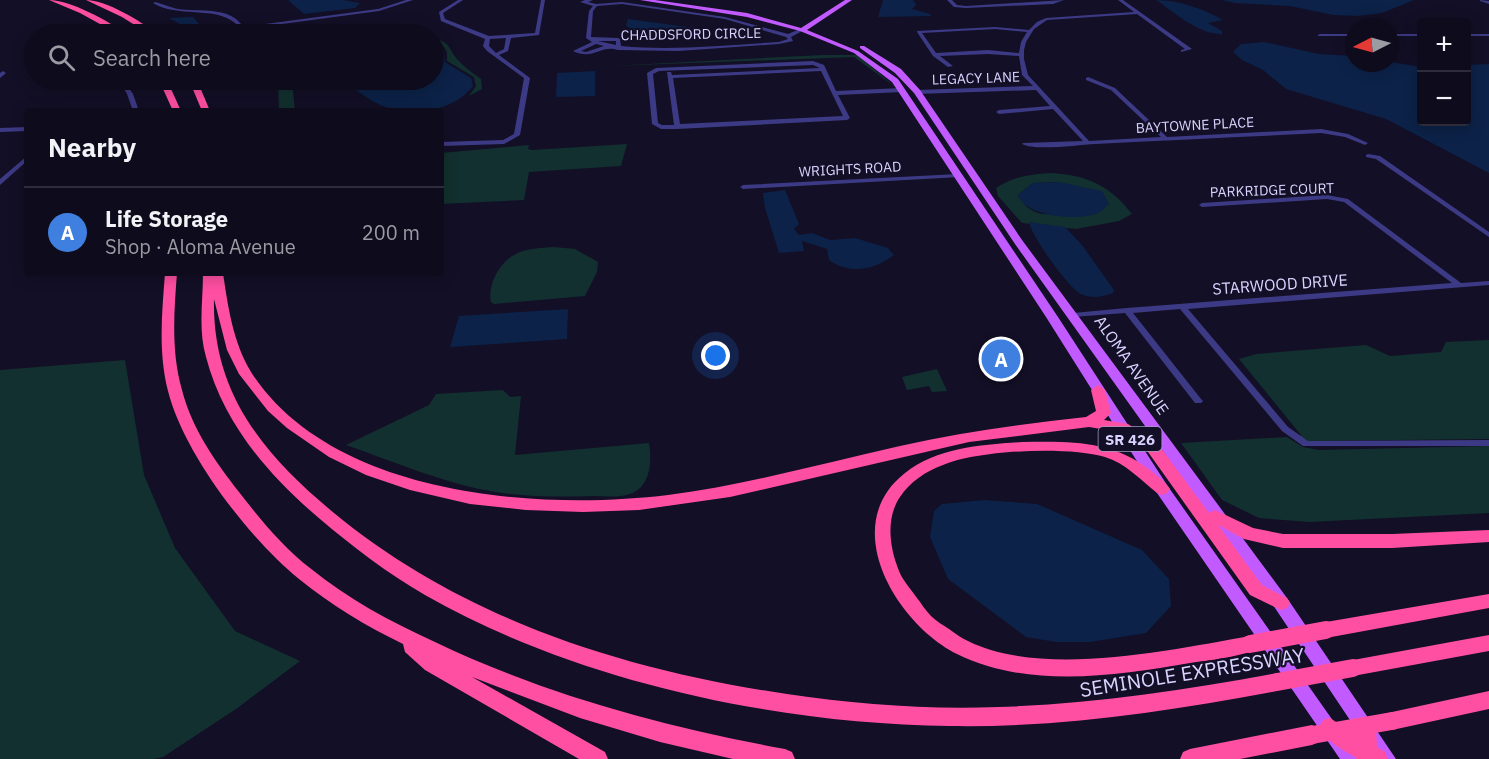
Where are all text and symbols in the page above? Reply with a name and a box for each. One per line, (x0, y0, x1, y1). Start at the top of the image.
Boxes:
north arrow (1345, 18, 1399, 72)
map controls (1417, 18, 1471, 126)
button: + (1417, 18, 1471, 72)
search box (24, 24, 444, 90)
street label: CHADDSFORD CIRCLE (621, 24, 761, 44)
icon: search (45, 41, 78, 74)
text: Search here (93, 43, 211, 72)
street label: LEGACY LANE (932, 67, 1020, 89)
button: − (1417, 72, 1471, 126)
street label: BAYTOWNE PLACE (1135, 113, 1255, 137)
text: Nearby (48, 130, 136, 164)
street label: WRIGHTS ROAD (798, 157, 902, 181)
street label: PARKRIDGE COURT (1210, 179, 1334, 201)
text: Life Storage (105, 204, 228, 233)
text: A (61, 219, 74, 246)
text: 200 m (362, 219, 420, 246)
text: Shop · Aloma Avenue (105, 233, 296, 260)
street label: STARWOOD DRIVE (1212, 269, 1348, 299)
street label: ALOMA AVENUE (1090, 312, 1174, 418)
pin: A (982, 336, 1020, 382)
your location (701, 341, 730, 370)
road number: SR 426 (1098, 427, 1162, 451)
street label: SEMINOLE EXPRESSWAY (1078, 641, 1306, 703)

